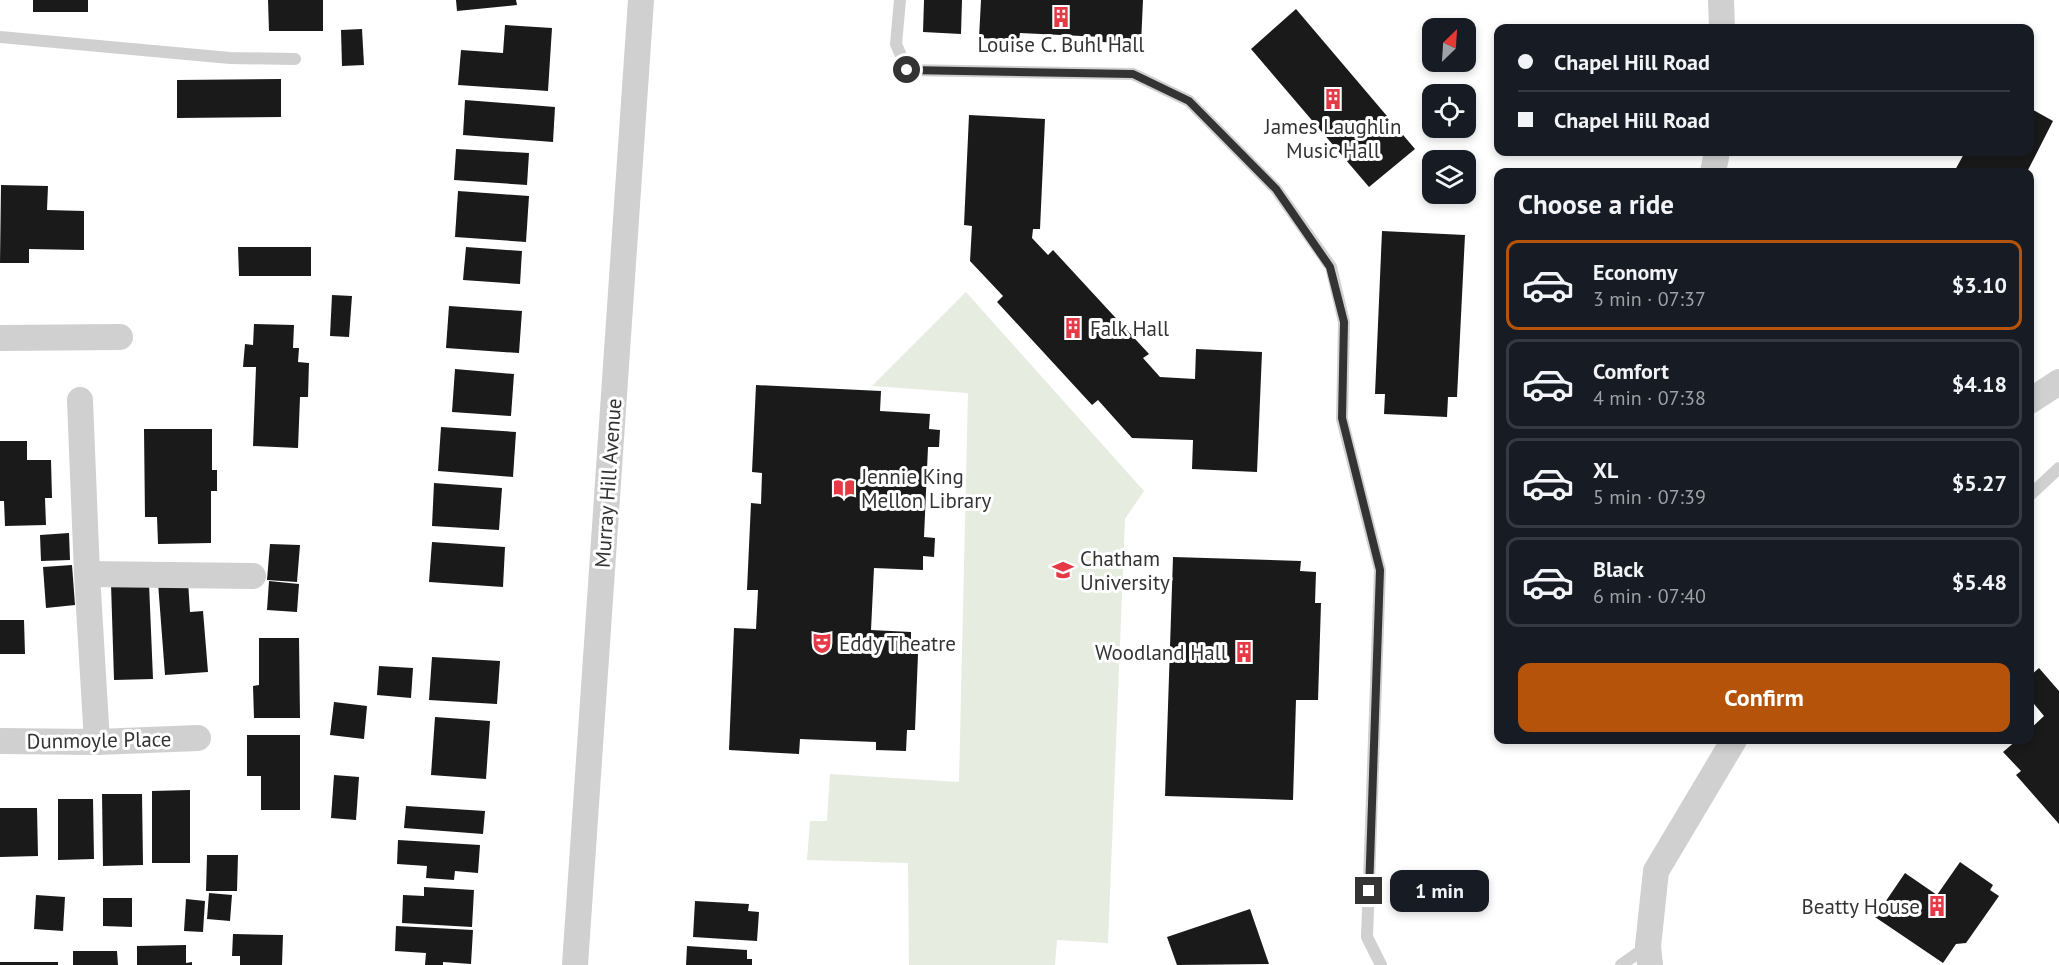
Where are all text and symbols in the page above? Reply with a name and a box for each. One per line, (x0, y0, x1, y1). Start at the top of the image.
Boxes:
building icon: Louise C. Buhl Hall (1049, 5, 1073, 29)
north arrow (1422, 18, 1476, 72)
map controls (1422, 18, 1476, 204)
place label: Louise C. Buhl Hall (978, 31, 1145, 58)
text: Chapel Hill Road (1554, 48, 1710, 76)
route start (893, 56, 920, 83)
button: locate (1422, 84, 1476, 138)
building icon: James Laughlin Music Hall (1321, 87, 1345, 111)
text: Chapel Hill Road (1554, 106, 1710, 134)
place label: James Laughlin Music Hall (1264, 113, 1401, 164)
button: layers (1422, 150, 1476, 204)
text: Choose a ride (1518, 187, 1674, 221)
icon: car (1521, 258, 1575, 312)
text: Economy (1593, 258, 1677, 286)
text: $3.10 (1952, 271, 2007, 299)
text: 3 min · 07:37 (1593, 286, 1706, 312)
place label: Falk Hall (1090, 315, 1169, 342)
building icon: Falk Hall (1061, 316, 1085, 340)
icon: car (1521, 357, 1575, 411)
text: Comfort (1593, 357, 1669, 385)
text: $4.18 (1952, 370, 2007, 398)
text: 4 min · 07:38 (1593, 385, 1706, 411)
street label: Murray Hill Avenue (589, 397, 627, 569)
icon: car (1521, 456, 1575, 510)
text: XL (1593, 456, 1618, 484)
place label: Jennie King Mellon Library (860, 463, 991, 514)
text: $5.27 (1952, 469, 2007, 497)
library icon: Jennie King Mellon Library (832, 476, 856, 500)
text: 5 min · 07:39 (1593, 484, 1706, 510)
place label: Chatham University (1080, 545, 1170, 596)
icon: car (1521, 555, 1575, 609)
text: Black (1593, 555, 1644, 583)
school or university icon: Chatham University (1051, 558, 1075, 582)
text: $5.48 (1952, 568, 2007, 596)
text: 6 min · 07:40 (1593, 583, 1706, 609)
place label: Eddy Theatre (839, 630, 956, 657)
theatre icon: Eddy Theatre (810, 631, 834, 655)
place label: Woodland Hall (1095, 639, 1227, 666)
building icon: Woodland Hall (1232, 640, 1256, 664)
button: Confirm (1518, 663, 2010, 732)
street label: Dunmoyle Place (26, 725, 172, 755)
callout: 1 min (1390, 870, 1489, 912)
route end (1355, 877, 1382, 904)
text: 1 min (1415, 878, 1464, 904)
place label: Beatty House (1802, 893, 1920, 920)
building icon: Beatty House (1925, 894, 1949, 918)

